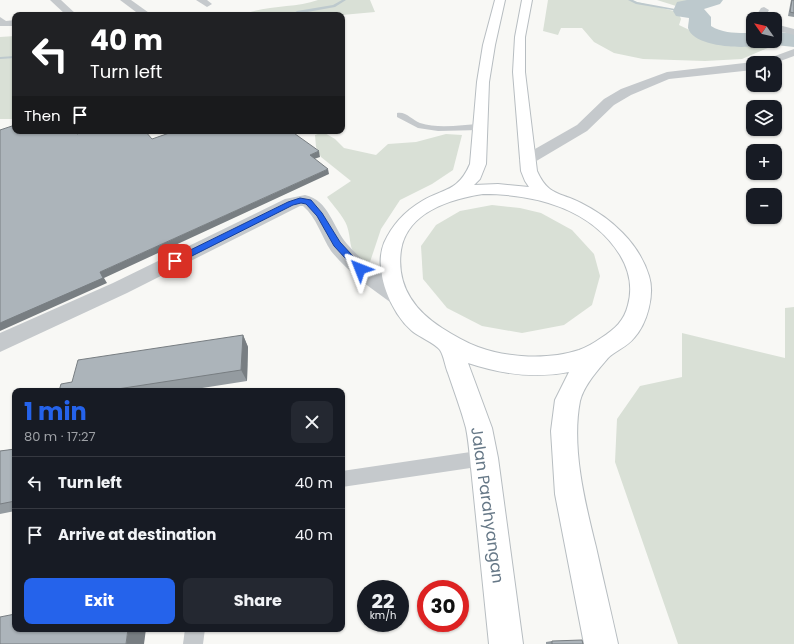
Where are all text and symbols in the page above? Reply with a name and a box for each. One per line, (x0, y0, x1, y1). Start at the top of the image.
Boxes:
north arrow (746, 12, 782, 48)
map controls (746, 12, 782, 224)
text: 40 m (90, 21, 163, 60)
icon: left (24, 28, 76, 80)
button: sound (746, 56, 782, 92)
text: Turn left (90, 59, 162, 84)
button: layers (746, 100, 782, 136)
icon: arrive (69, 104, 91, 126)
text: Then (24, 105, 61, 126)
button: + (746, 144, 782, 180)
button: − (746, 188, 782, 224)
pin (158, 244, 192, 278)
position arrow (339, 248, 381, 290)
icon: arrive (164, 250, 186, 272)
text: 1 min (24, 395, 87, 428)
button: close (291, 401, 333, 443)
street label: Jalan Parahyangan (465, 425, 510, 585)
text: 80 m · 17:27 (24, 427, 96, 446)
icon: left (24, 472, 46, 494)
text: Turn left (58, 472, 122, 493)
text: 40 m (295, 472, 333, 493)
icon: arrive (24, 524, 46, 546)
text: Arrive at destination (58, 524, 216, 545)
text: 40 m (295, 524, 333, 545)
button: Exit (24, 578, 175, 624)
button: Share (183, 578, 333, 624)
speed limit sign: 30 (417, 580, 469, 632)
text: 22 (372, 587, 394, 615)
text: km/h (370, 608, 396, 623)

